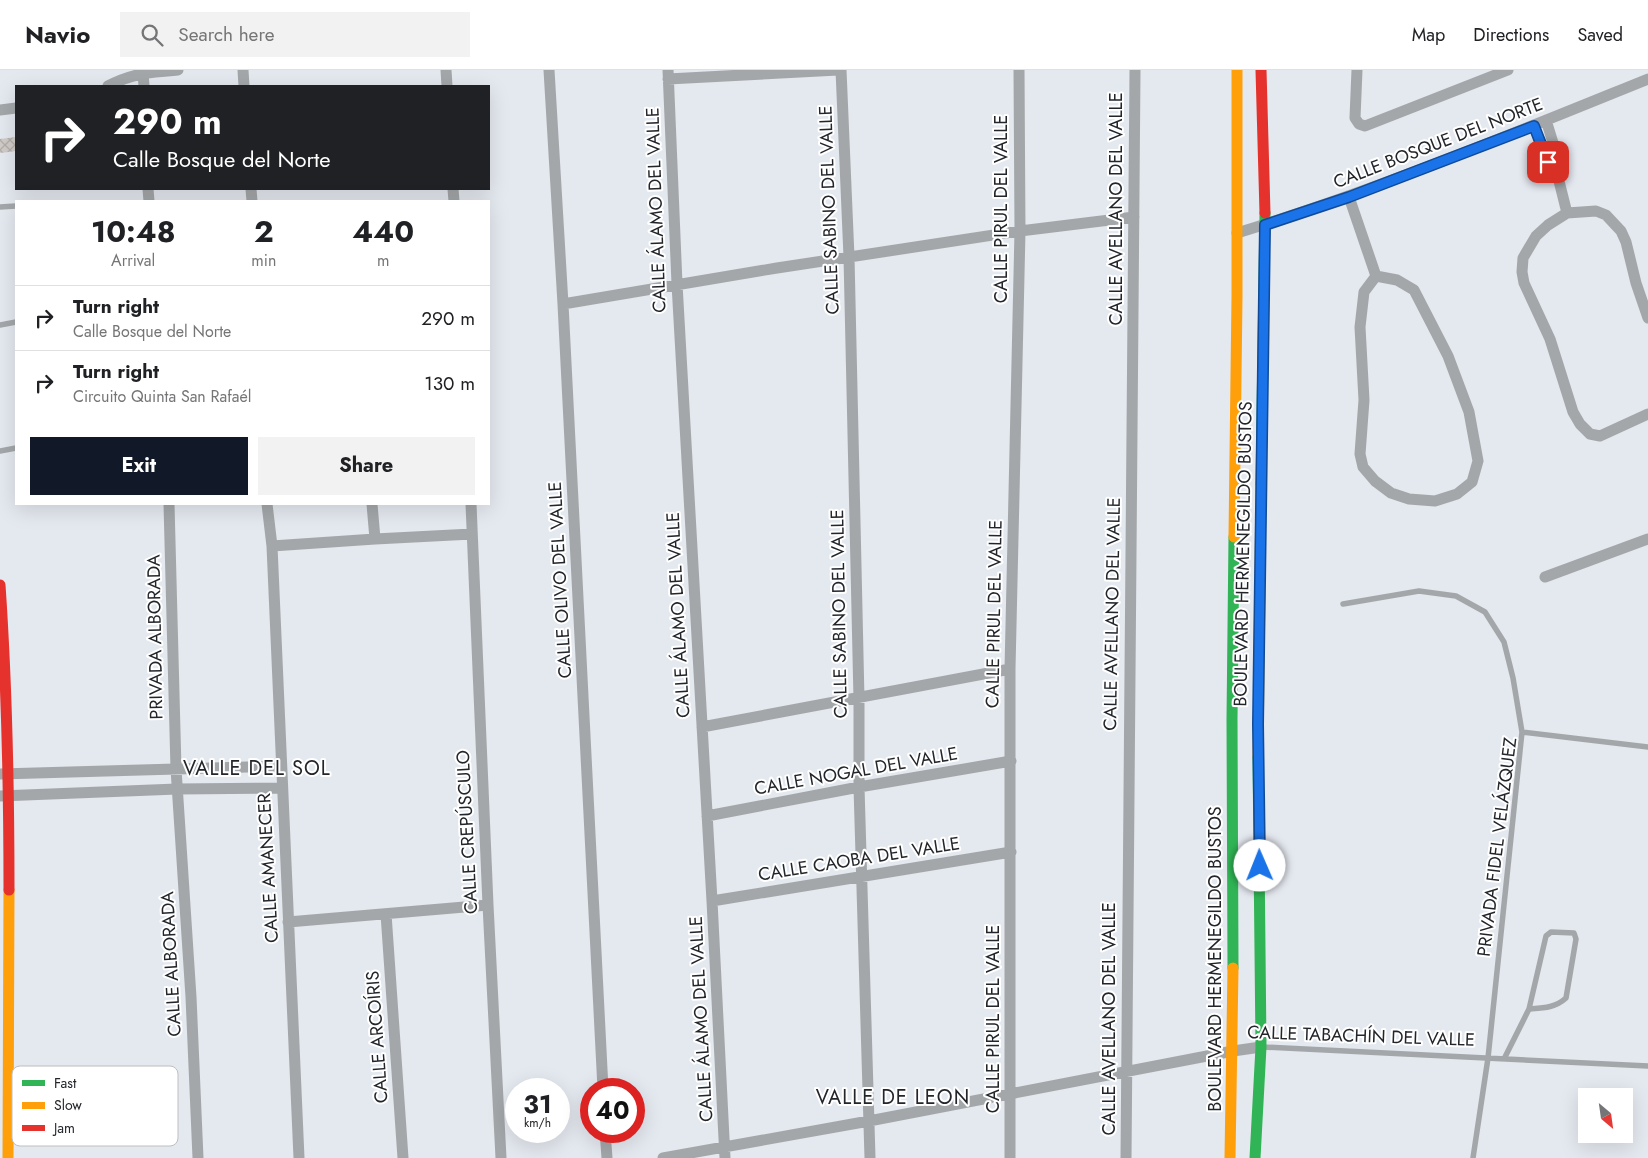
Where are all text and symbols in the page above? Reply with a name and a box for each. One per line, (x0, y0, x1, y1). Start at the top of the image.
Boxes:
search box (120, 12, 470, 57)
text: Navio (25, 17, 90, 52)
icon: search (138, 21, 166, 49)
text: Search here (178, 21, 274, 48)
text: Map (1412, 22, 1445, 48)
text: Directions (1473, 22, 1549, 48)
text: Saved (1577, 22, 1623, 48)
street label: CALLE BOSQUE DEL NORTE (1329, 91, 1547, 195)
street label: CALLE AVELLANO DEL VALLE (1103, 92, 1129, 326)
text: 290 m (113, 97, 222, 147)
icon: right (30, 105, 95, 170)
street label: CALLE SABINO DEL VALLE (812, 105, 846, 315)
street label: CALLE ÁLAMO DEL VALLE (639, 107, 673, 313)
street label: CALLE PIRUL DEL VALLE (988, 115, 1014, 303)
pin (1527, 141, 1569, 183)
text: Calle Bosque del Norte (113, 143, 331, 175)
icon: arrive (1534, 148, 1562, 176)
text: 10:48 (91, 210, 175, 253)
text: 2 (254, 210, 274, 253)
text: 440 (352, 210, 414, 253)
text: Arrival (111, 249, 155, 272)
text: min (251, 249, 276, 272)
text: m (377, 249, 389, 272)
text: Turn right (73, 293, 159, 320)
icon: right (30, 304, 58, 332)
text: 290 m (421, 305, 475, 332)
text: Calle Bosque del Norte (73, 320, 231, 343)
text: Turn right (73, 358, 159, 385)
icon: right (30, 369, 58, 397)
text: 130 m (424, 370, 475, 397)
text: Circuito Quinta San Rafaél (73, 385, 251, 408)
street label: BOULEVARD HERMENEGILDO BUSTOS (1227, 401, 1259, 707)
button: Exit (30, 437, 248, 495)
button: Share (258, 437, 475, 495)
street label: CALLE OLIVO DEL VALLE (542, 481, 578, 679)
street label: CALLE AVELLANO DEL VALLE (1097, 497, 1127, 731)
street label: CALLE SABINO DEL VALLE (824, 509, 854, 719)
street label: CALLE ÁLAMO DEL VALLE (660, 512, 696, 718)
street label: CALLE PIRUL DEL VALLE (979, 520, 1009, 708)
street label: PRIVADA ALBORADA (141, 554, 169, 720)
street label: PRIVADA FIDEL VELÁZQUEZ (1471, 736, 1523, 958)
street label: CALLE NOGAL DEL VALLE (752, 740, 960, 802)
street label: CALLE CREPÚSCULO (450, 749, 484, 915)
district label: VALLE DEL SOL (183, 754, 331, 783)
street label: CALLE AMANECER (251, 792, 285, 944)
street label: BOULEVARD HERMENEGILDO BUSTOS (1202, 806, 1228, 1112)
street label: CALLE CAOBA DEL VALLE (756, 830, 962, 888)
position arrow (1233, 839, 1285, 891)
street label: CALLE ALBORADA (154, 891, 188, 1037)
street label: CALLE AVELLANO DEL VALLE (1096, 902, 1122, 1136)
street label: CALLE ÁLAMO DEL VALLE (683, 916, 719, 1122)
street label: CALLE PIRUL DEL VALLE (980, 925, 1006, 1113)
street label: CALLE ARCOÍRIS (359, 970, 395, 1104)
street label: CALLE TABACHÍN DEL VALLE (1247, 1019, 1475, 1053)
legend (12, 1066, 178, 1146)
text: Fast (54, 1073, 77, 1093)
speed limit sign: 40 (580, 1078, 645, 1143)
district label: VALLE DE LEON (816, 1083, 970, 1112)
text: 31 (523, 1086, 552, 1122)
north arrow (1578, 1088, 1632, 1142)
map controls (1578, 1088, 1633, 1143)
text: Slow (54, 1095, 82, 1115)
text: km/h (524, 1114, 551, 1132)
text: Jam (52, 1118, 75, 1138)

